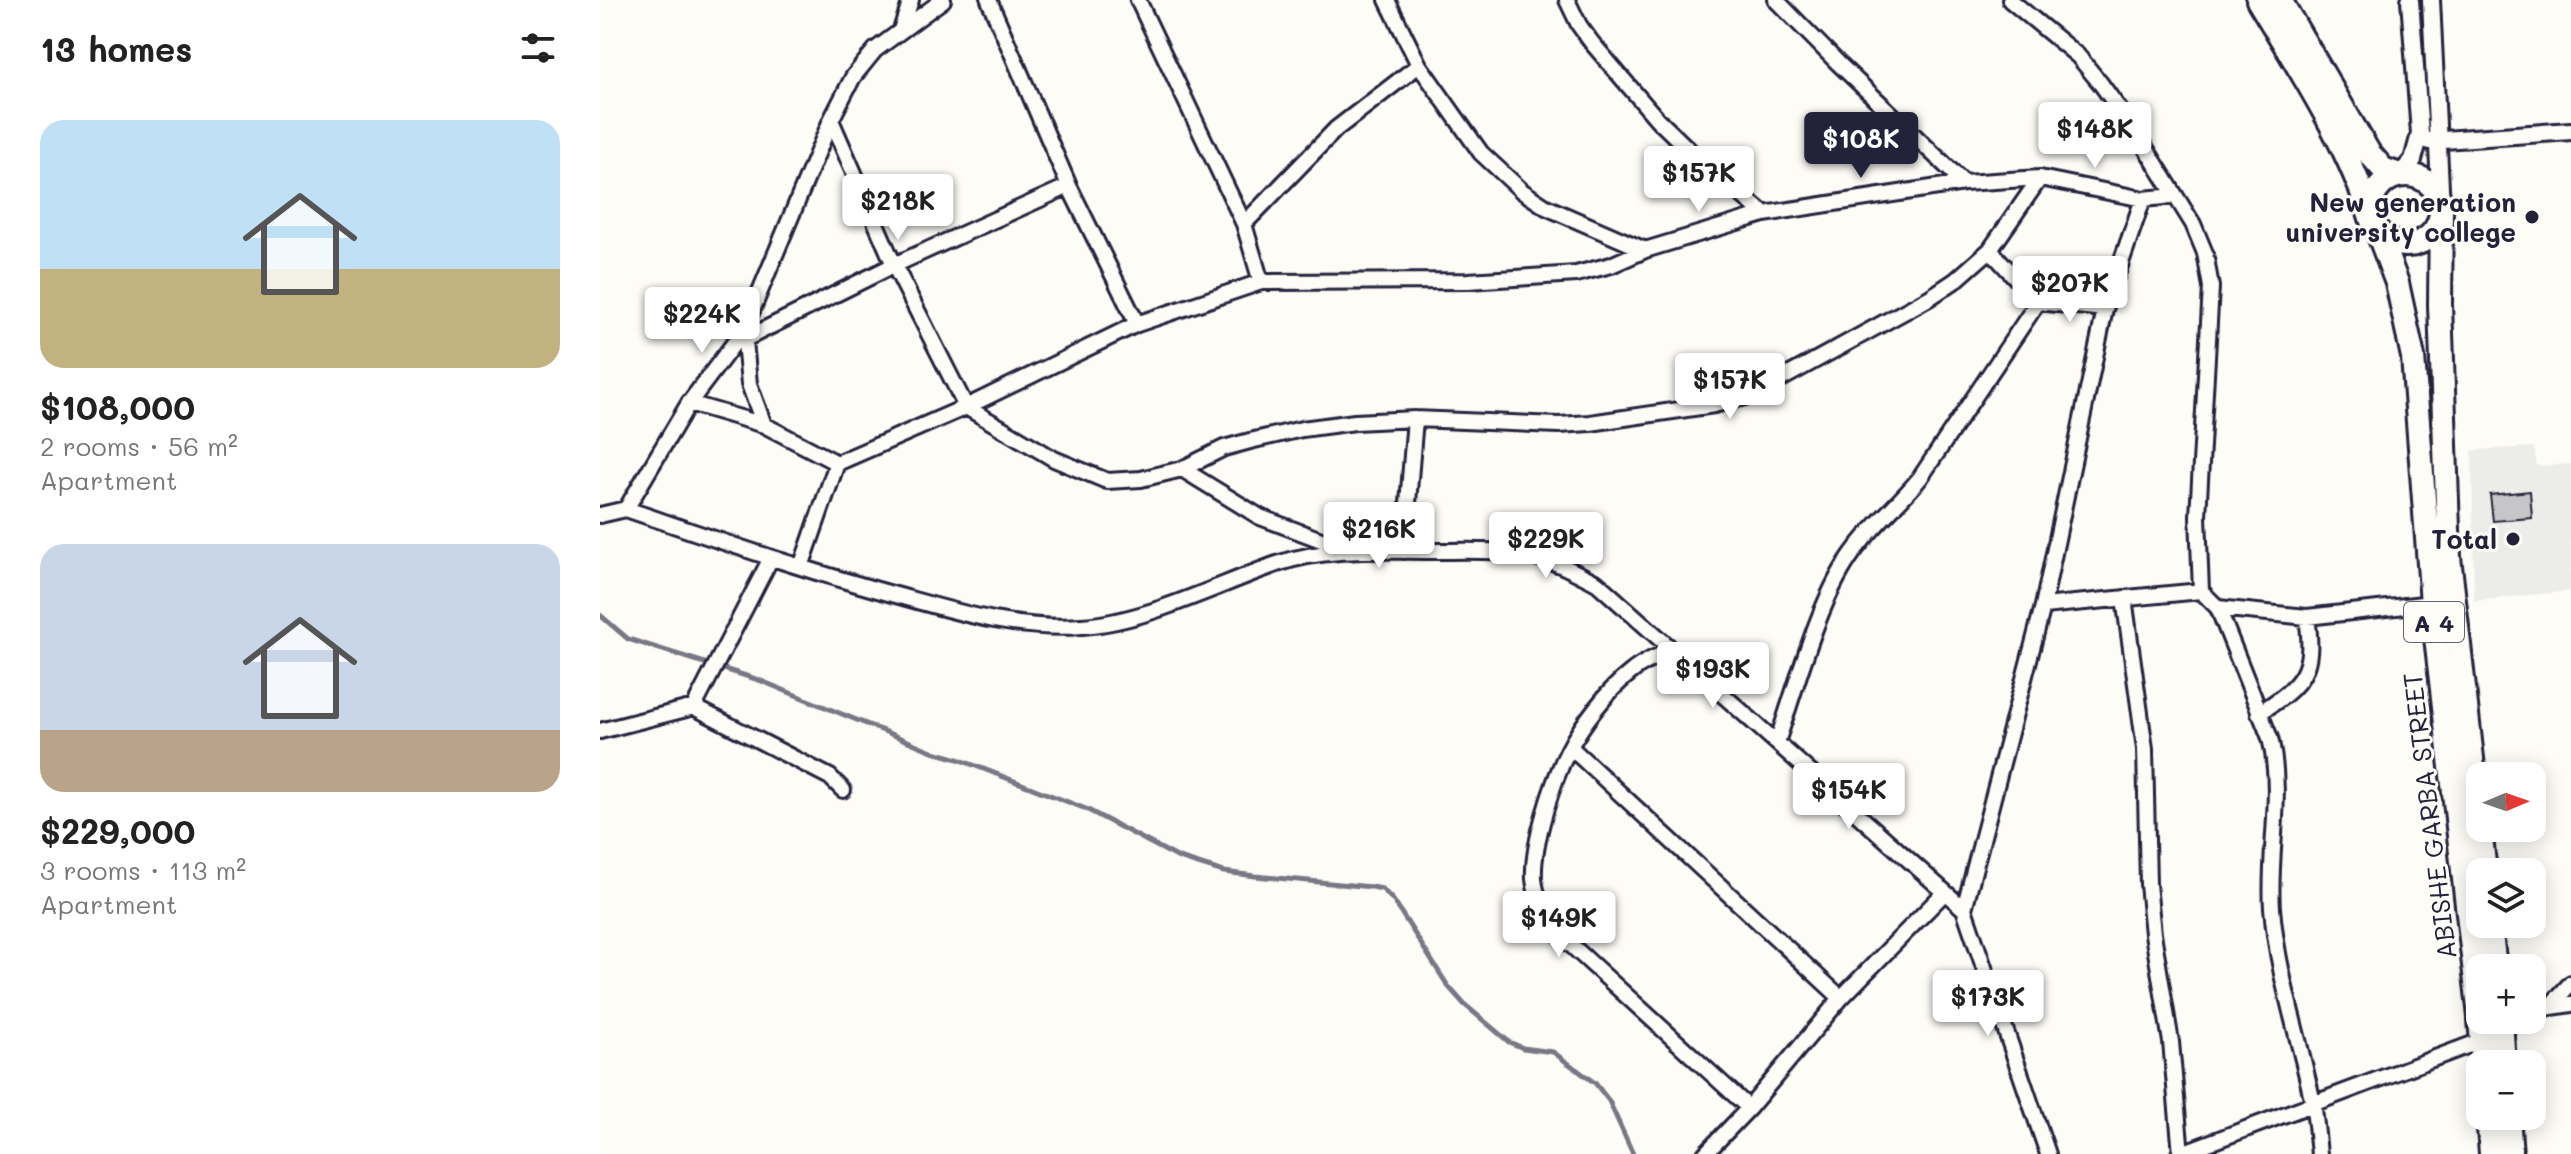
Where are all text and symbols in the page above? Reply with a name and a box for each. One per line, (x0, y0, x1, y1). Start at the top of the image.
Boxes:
text: 13 homes (40, 26, 193, 71)
icon: filters (516, 26, 560, 70)
pin: $148K (2039, 102, 2151, 170)
text: $148K (2056, 111, 2134, 145)
pin: $108K (1805, 112, 1917, 180)
text: $108K (1822, 121, 1900, 155)
pin: $157K (1643, 146, 1755, 214)
text: $157K (1662, 155, 1736, 189)
icon: home (228, 172, 372, 316)
pin: $218K (842, 174, 954, 242)
text: $218K (860, 183, 936, 217)
place label: New generation university college (2286, 185, 2516, 249)
marker: New generation university college (2523, 208, 2541, 226)
pin: $207K (2014, 256, 2126, 324)
text: $207K (2031, 265, 2109, 299)
pin: $224K (646, 287, 758, 355)
text: $224K (663, 296, 741, 330)
pin: $157K (1674, 353, 1786, 421)
text: $157K (1693, 362, 1767, 396)
text: $108,000 (40, 384, 195, 429)
text: 2 rooms · 56 m² (40, 429, 238, 463)
text: Apartment (40, 463, 177, 497)
pin: $216K (1323, 502, 1435, 570)
text: $216K (1342, 511, 1416, 545)
pin: $229K (1490, 512, 1602, 580)
text: $229K (1507, 521, 1585, 555)
place label: Total (2431, 522, 2497, 556)
marker: Total (2504, 530, 2522, 548)
icon: home (228, 596, 372, 740)
road number: A 4 (2404, 602, 2464, 642)
pin: $193K (1657, 642, 1769, 710)
text: $193K (1675, 651, 1751, 685)
street label: ABISHE GARBA STREET (2395, 671, 2463, 961)
north arrow (2466, 762, 2546, 842)
map controls (2466, 762, 2546, 1130)
pin: $154K (1793, 763, 1905, 831)
text: $154K (1811, 772, 1887, 806)
text: $229,000 (40, 808, 195, 853)
text: 3 rooms · 113 m² (40, 853, 246, 887)
button: layers (2466, 858, 2546, 938)
text: Apartment (40, 887, 177, 921)
pin: $149K (1503, 891, 1615, 959)
text: $149K (1521, 900, 1597, 934)
button: + (2466, 954, 2546, 1034)
pin: $173K (1932, 970, 2044, 1038)
text: $173K (1951, 979, 2025, 1013)
button: − (2466, 1050, 2546, 1130)

